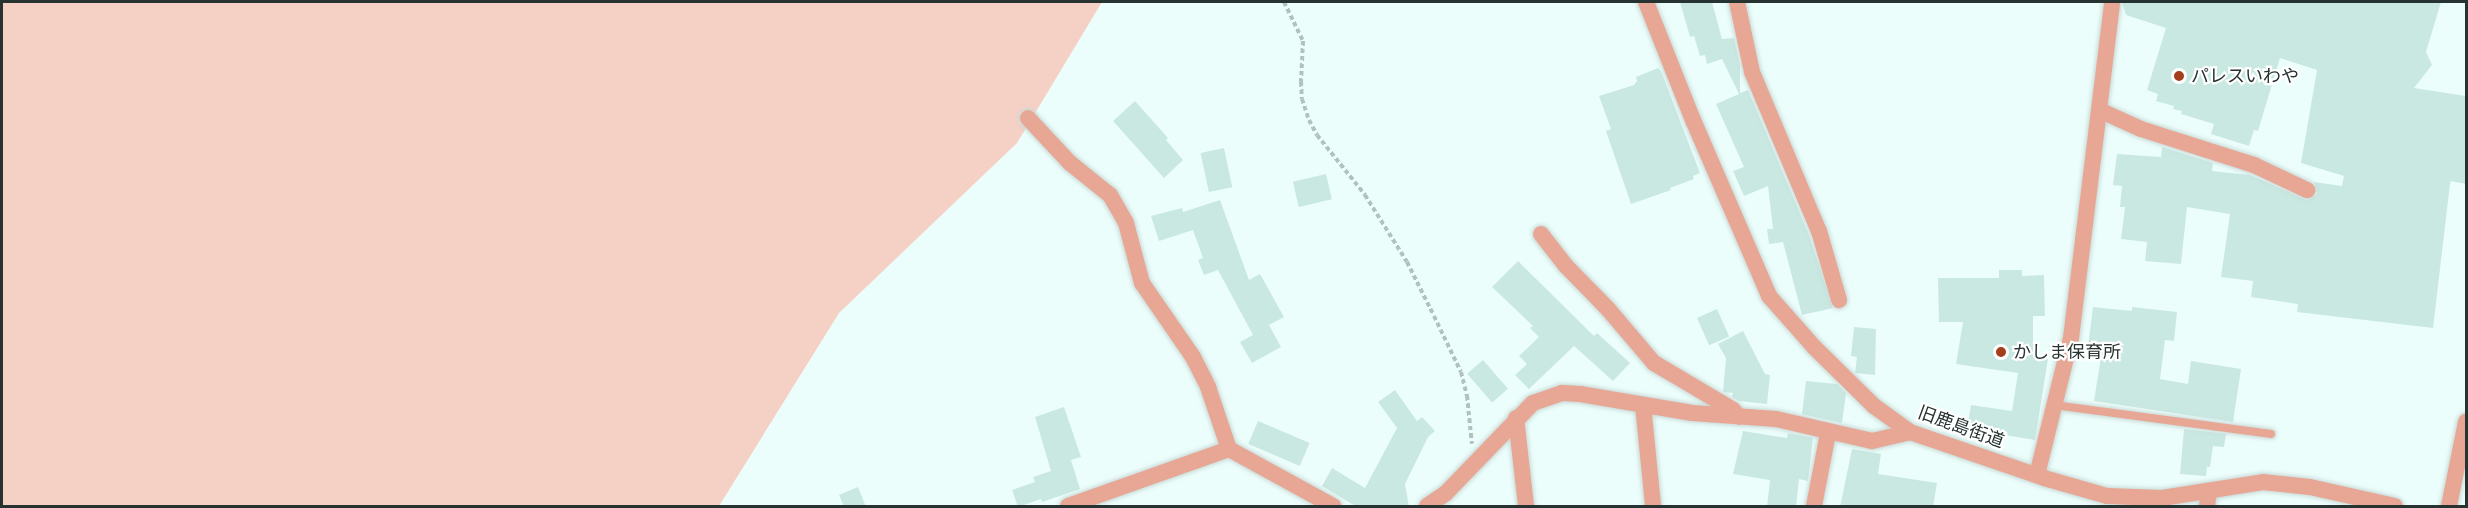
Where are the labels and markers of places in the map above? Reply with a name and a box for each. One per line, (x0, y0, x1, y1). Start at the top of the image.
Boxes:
place label: パレスいわや (2191, 65, 2299, 87)
marker: パレスいわや (2172, 69, 2186, 83)
place label: かしま保育所 (2013, 341, 2121, 363)
marker: かしま保育所 (1994, 345, 2008, 359)

